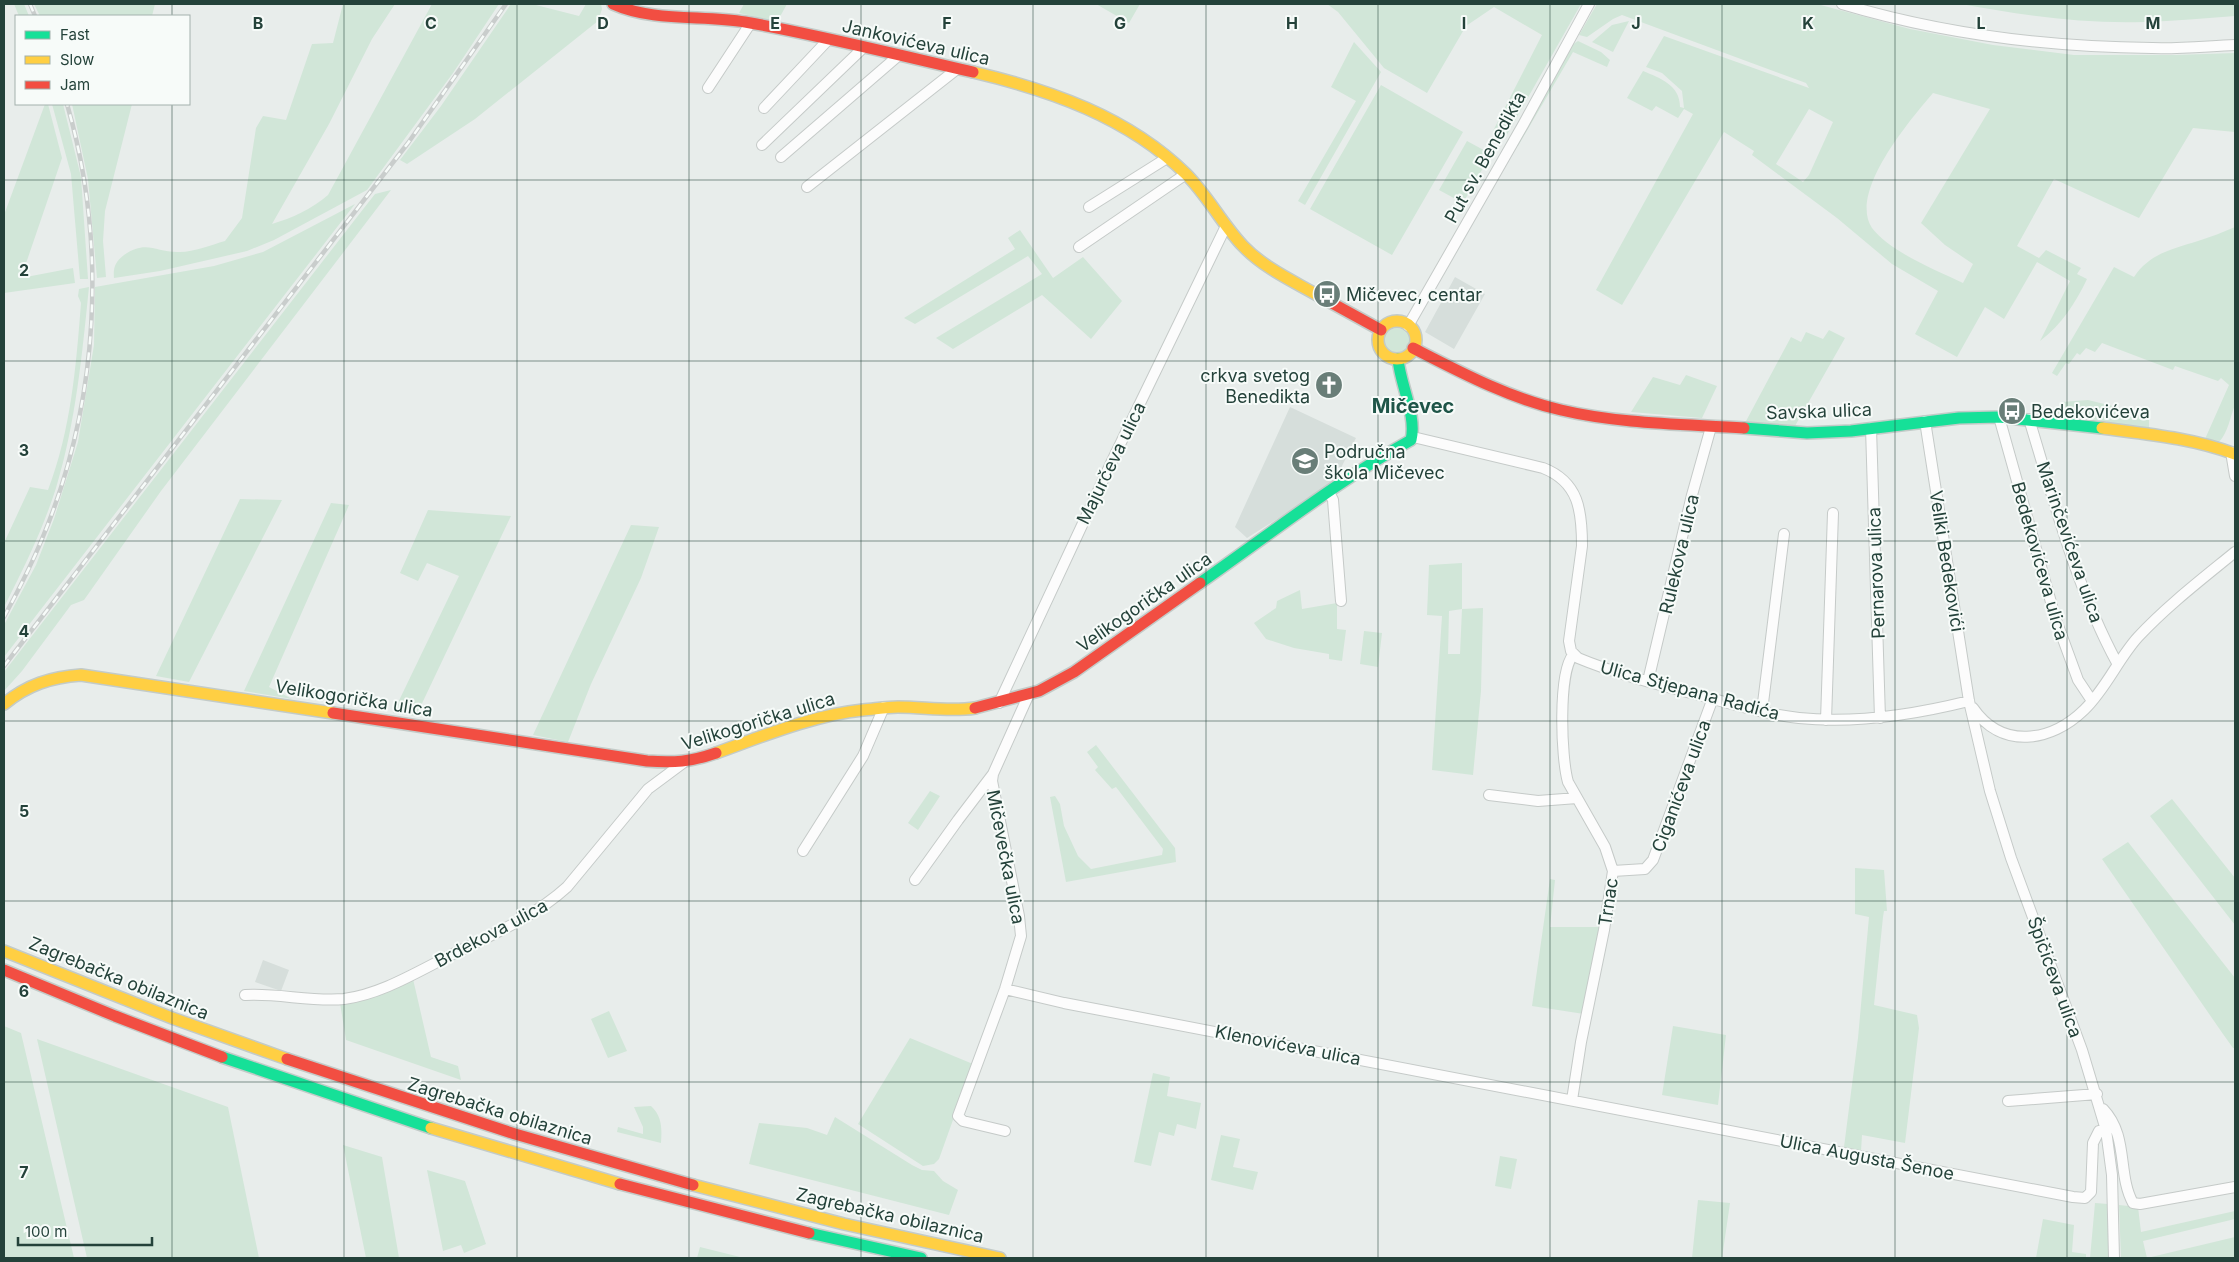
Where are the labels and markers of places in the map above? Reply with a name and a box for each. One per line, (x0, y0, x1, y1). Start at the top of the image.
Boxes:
bus stop icon: Mičevec, centar (1312, 279, 1342, 309)
place label: Mičevec, centar (1346, 284, 1482, 305)
place label: crkva svetog Benedikta (1200, 365, 1310, 407)
church icon: crkva svetog Benedikta (1314, 370, 1344, 400)
bus stop icon: Bedekovićeva (1997, 396, 2027, 426)
place label: Bedekovićeva (2031, 401, 2150, 422)
place label: Područna škola Mičevec (1324, 441, 1445, 483)
school or university icon: Područna škola Mičevec (1290, 446, 1320, 476)

